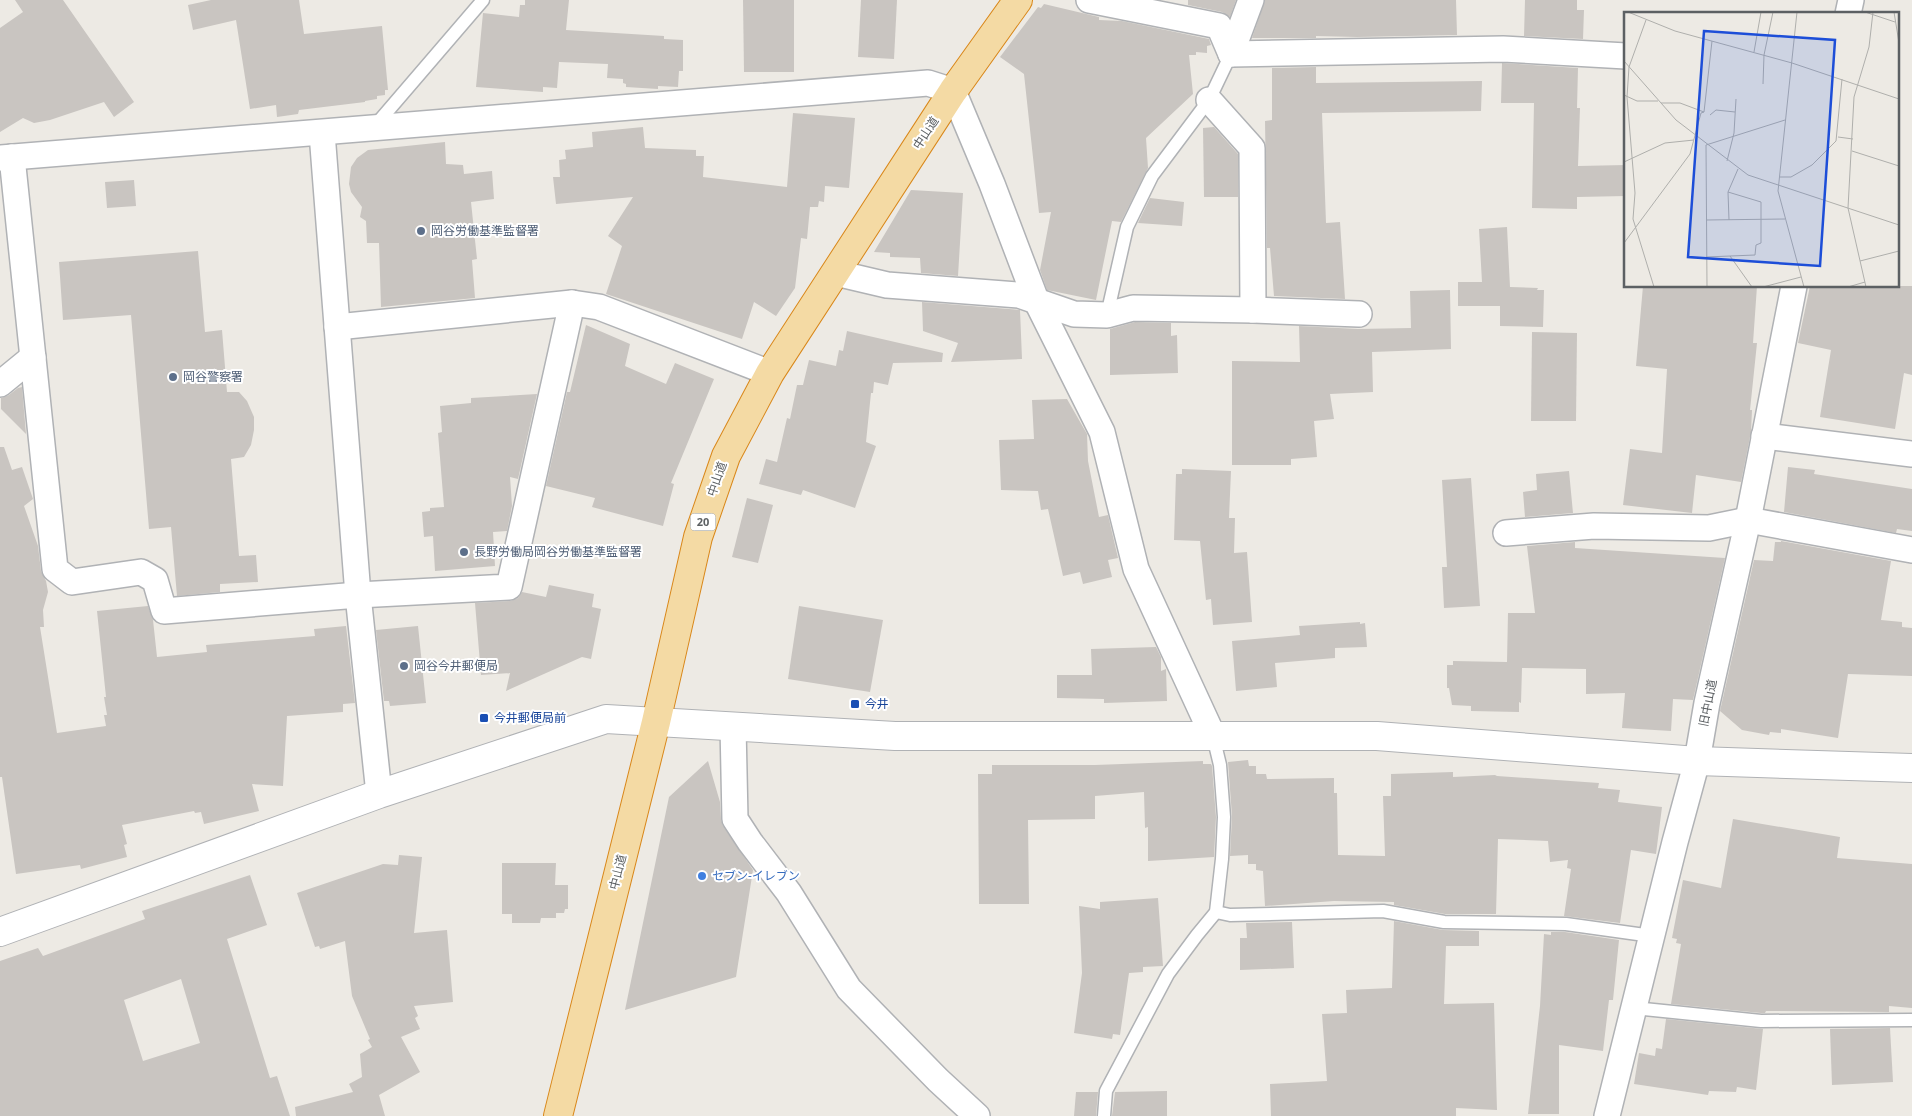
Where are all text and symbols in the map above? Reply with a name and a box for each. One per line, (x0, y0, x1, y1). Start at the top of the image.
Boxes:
inset map (1624, 12, 1900, 288)
street label: 中山道 (909, 113, 943, 152)
place label: 岡谷労働基準監督署 (431, 222, 539, 239)
marker: 岡谷労働基準監督署 (415, 225, 427, 237)
place label: 岡谷警察署 (183, 368, 243, 385)
marker: 岡谷警察署 (167, 371, 179, 383)
street label: 中山道 (703, 459, 730, 499)
road number: 20 (690, 514, 716, 530)
place label: 長野労働局岡谷労働基準監督署 (474, 543, 642, 560)
marker: 長野労働局岡谷労働基準監督署 (458, 546, 470, 558)
place label: 岡谷今井郵便局 (414, 657, 498, 674)
marker: 岡谷今井郵便局 (398, 660, 410, 672)
street label: 旧中山道 (1695, 678, 1720, 728)
place label: 今井 (865, 695, 889, 712)
marker: 今井 (849, 698, 861, 710)
place label: 今井郵便局前 (494, 709, 566, 726)
marker: 今井郵便局前 (478, 712, 490, 724)
street label: 中山道 (605, 852, 630, 891)
place label: セブン-イレブン (712, 867, 800, 884)
marker: セブン-イレブン (696, 870, 708, 882)

